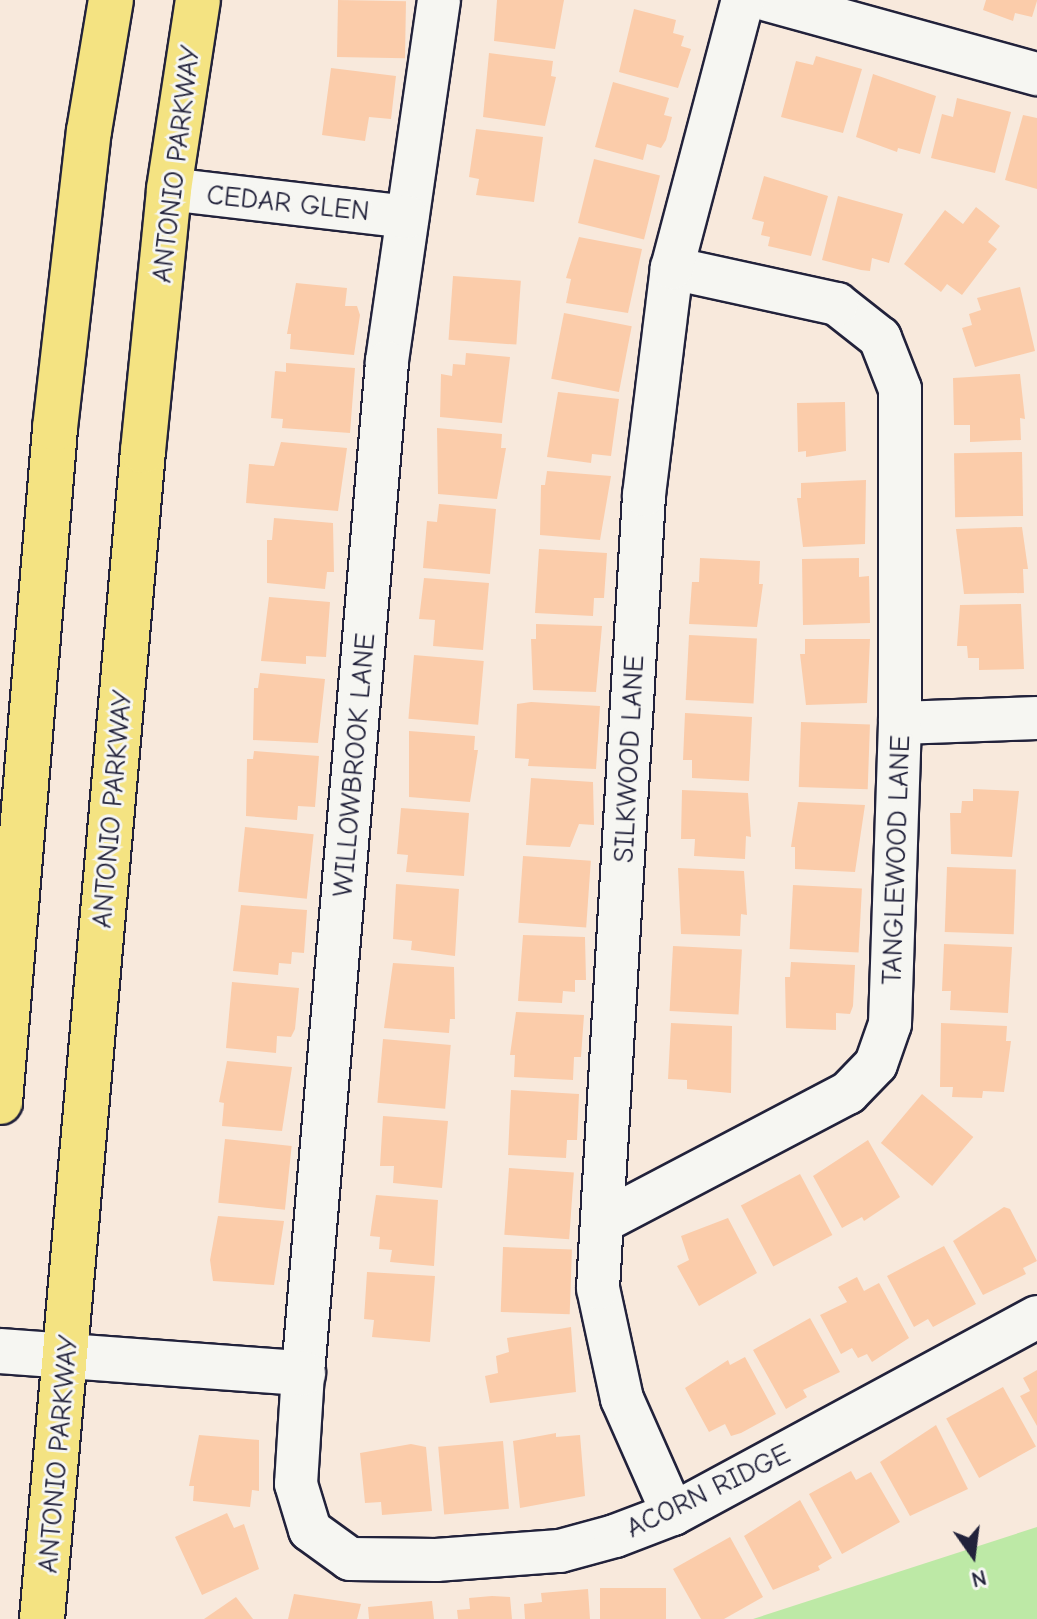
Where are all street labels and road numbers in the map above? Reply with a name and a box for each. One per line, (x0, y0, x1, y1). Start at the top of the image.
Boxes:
street label: ANTONIO PARKWAY (145, 43, 207, 285)
street label: CEDAR GLEN (205, 178, 371, 228)
street label: WILLOWBROOK LANE (326, 632, 382, 898)
street label: SILKWOOD LANE (607, 654, 651, 864)
street label: ANTONIO PARKWAY (85, 689, 139, 929)
street label: TANGLEWOOD LANE (875, 735, 917, 985)
street label: ANTONIO PARKWAY (31, 1334, 85, 1574)
street label: ACORN RIDGE (621, 1437, 795, 1545)

